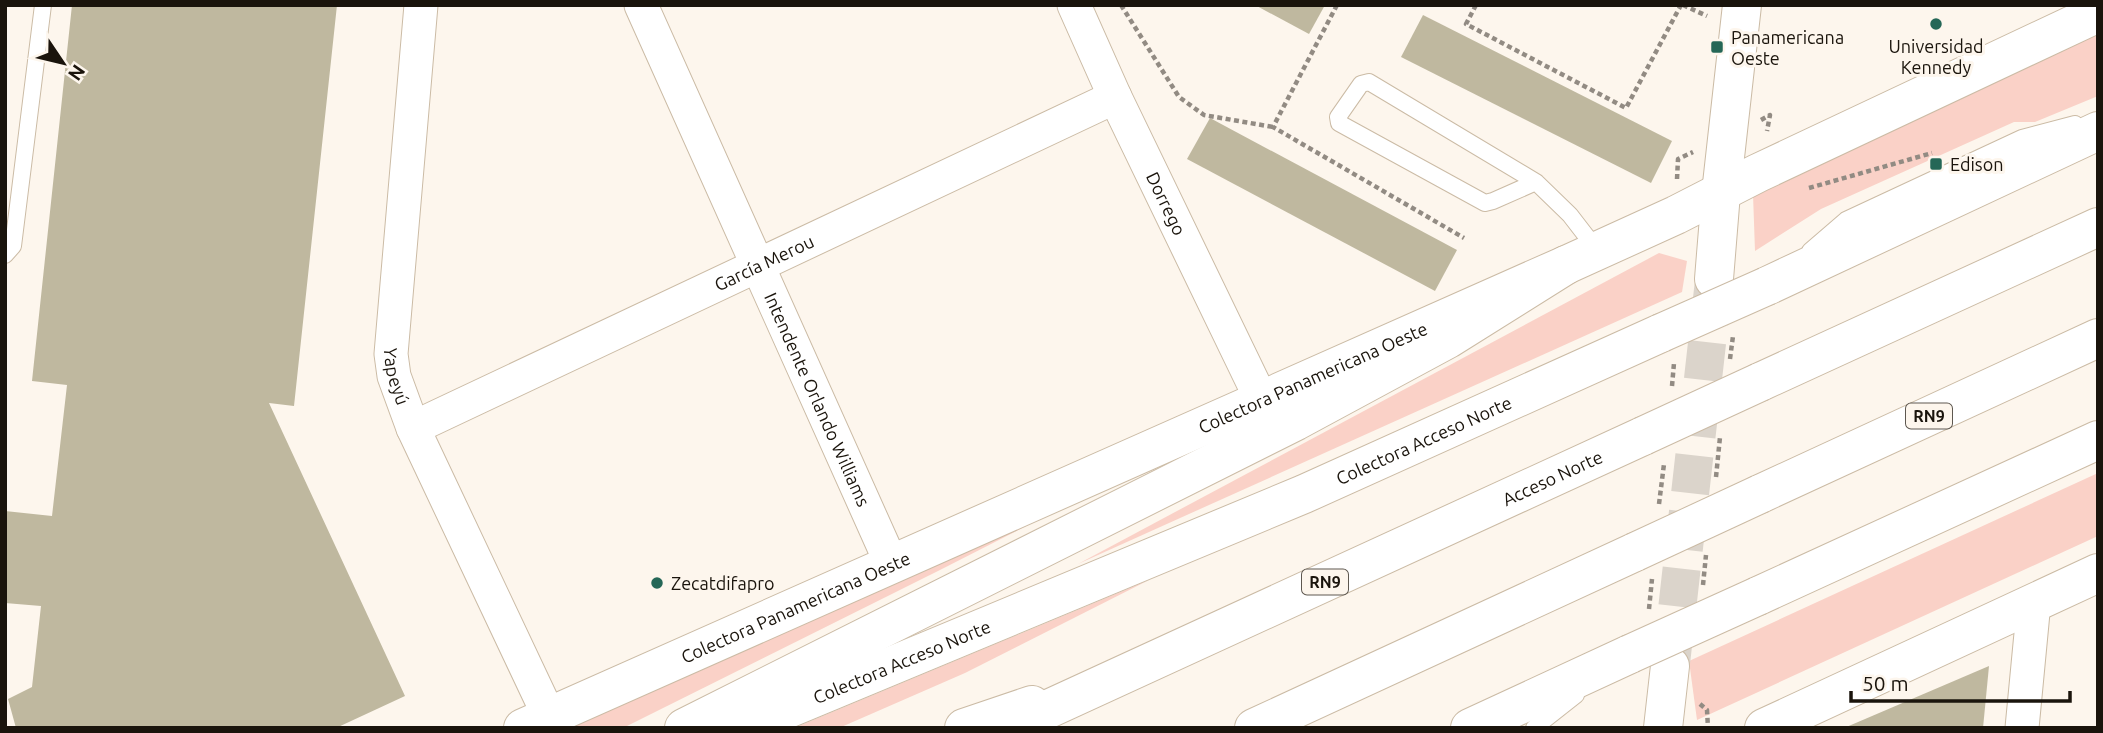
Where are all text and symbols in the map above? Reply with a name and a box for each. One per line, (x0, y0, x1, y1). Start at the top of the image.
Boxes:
marker: Universidad Kennedy (1928, 16, 1944, 32)
place label: Panamericana Oeste (1731, 27, 1844, 68)
north arrow (28, 28, 98, 98)
place label: Universidad Kennedy (1889, 36, 1983, 77)
marker: Panamericana Oeste (1709, 39, 1725, 55)
text: N (64, 61, 90, 85)
place label: Edison (1950, 154, 2003, 174)
marker: Edison (1928, 156, 1944, 172)
street label: Dorrego (1143, 169, 1190, 238)
street label: García Merou (711, 231, 817, 294)
street label: Intendente Orlando Williams (761, 289, 874, 509)
street label: Colectora Panamericana Oeste (1195, 318, 1430, 437)
street label: Yapeyú (381, 347, 414, 407)
street label: Colectora Acceso Norte (1333, 392, 1514, 488)
road number: RN9 (1906, 404, 1952, 428)
street label: Acceso Norte (1499, 446, 1606, 509)
street label: Colectora Panamericana Oeste (678, 548, 913, 667)
road number: RN9 (1302, 569, 1348, 594)
place label: Zecatdifapro (671, 573, 775, 593)
marker: Zecatdifapro (649, 575, 665, 591)
street label: Colectora Acceso Norte (810, 616, 993, 707)
scale bar (1851, 660, 2070, 704)
text: 50 m (1862, 671, 1909, 695)

